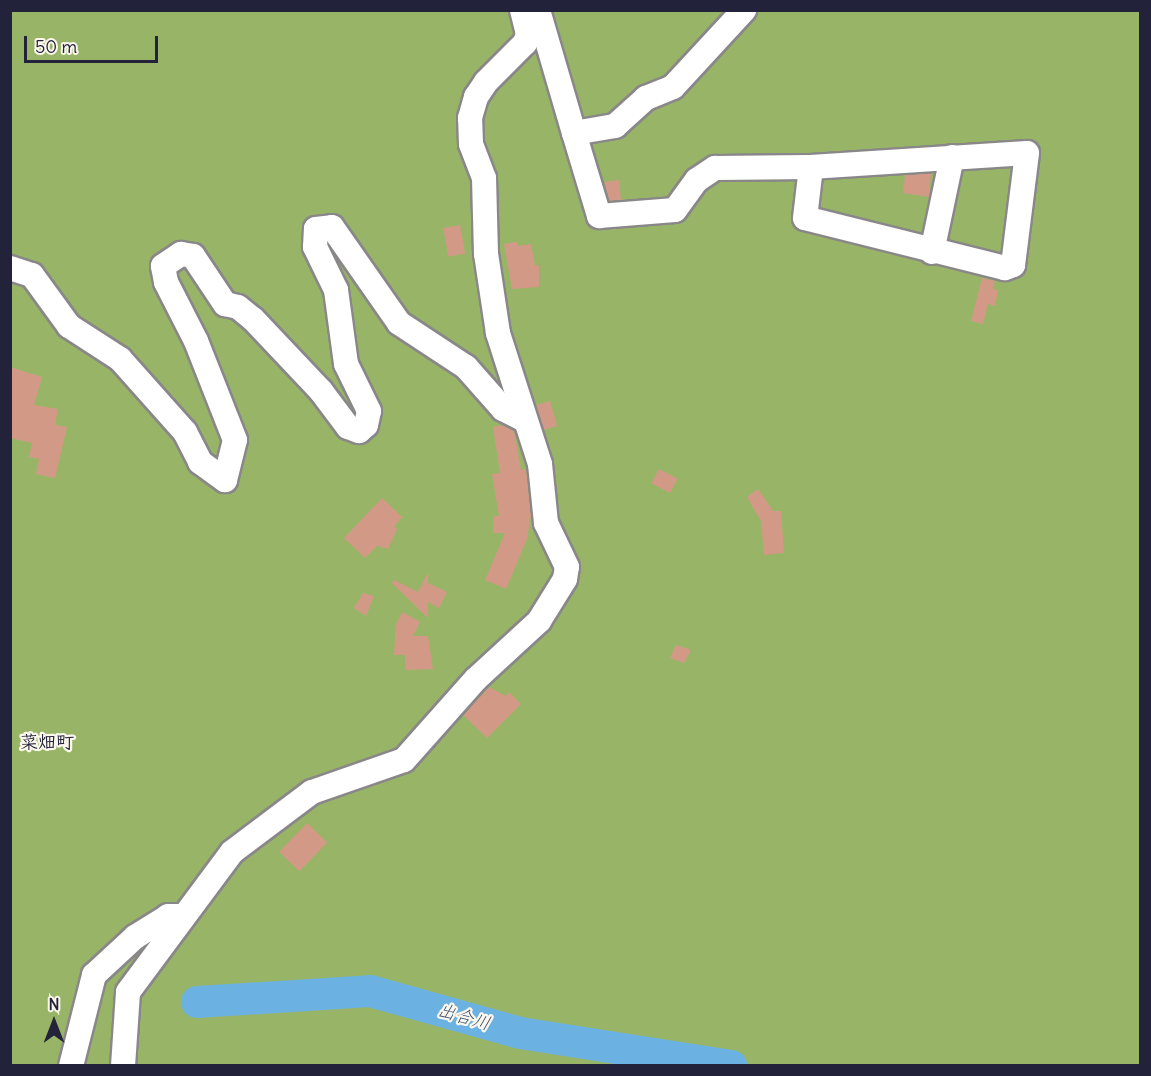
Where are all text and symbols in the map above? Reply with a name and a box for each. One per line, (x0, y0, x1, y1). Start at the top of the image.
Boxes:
scale bar (27, 24, 160, 62)
text: 50 m (35, 35, 77, 58)
district label: 菜畑町 (20, 731, 74, 753)
north arrow (24, 992, 84, 1052)
text: N (48, 994, 60, 1014)
water label: 出合川 (435, 999, 493, 1035)

